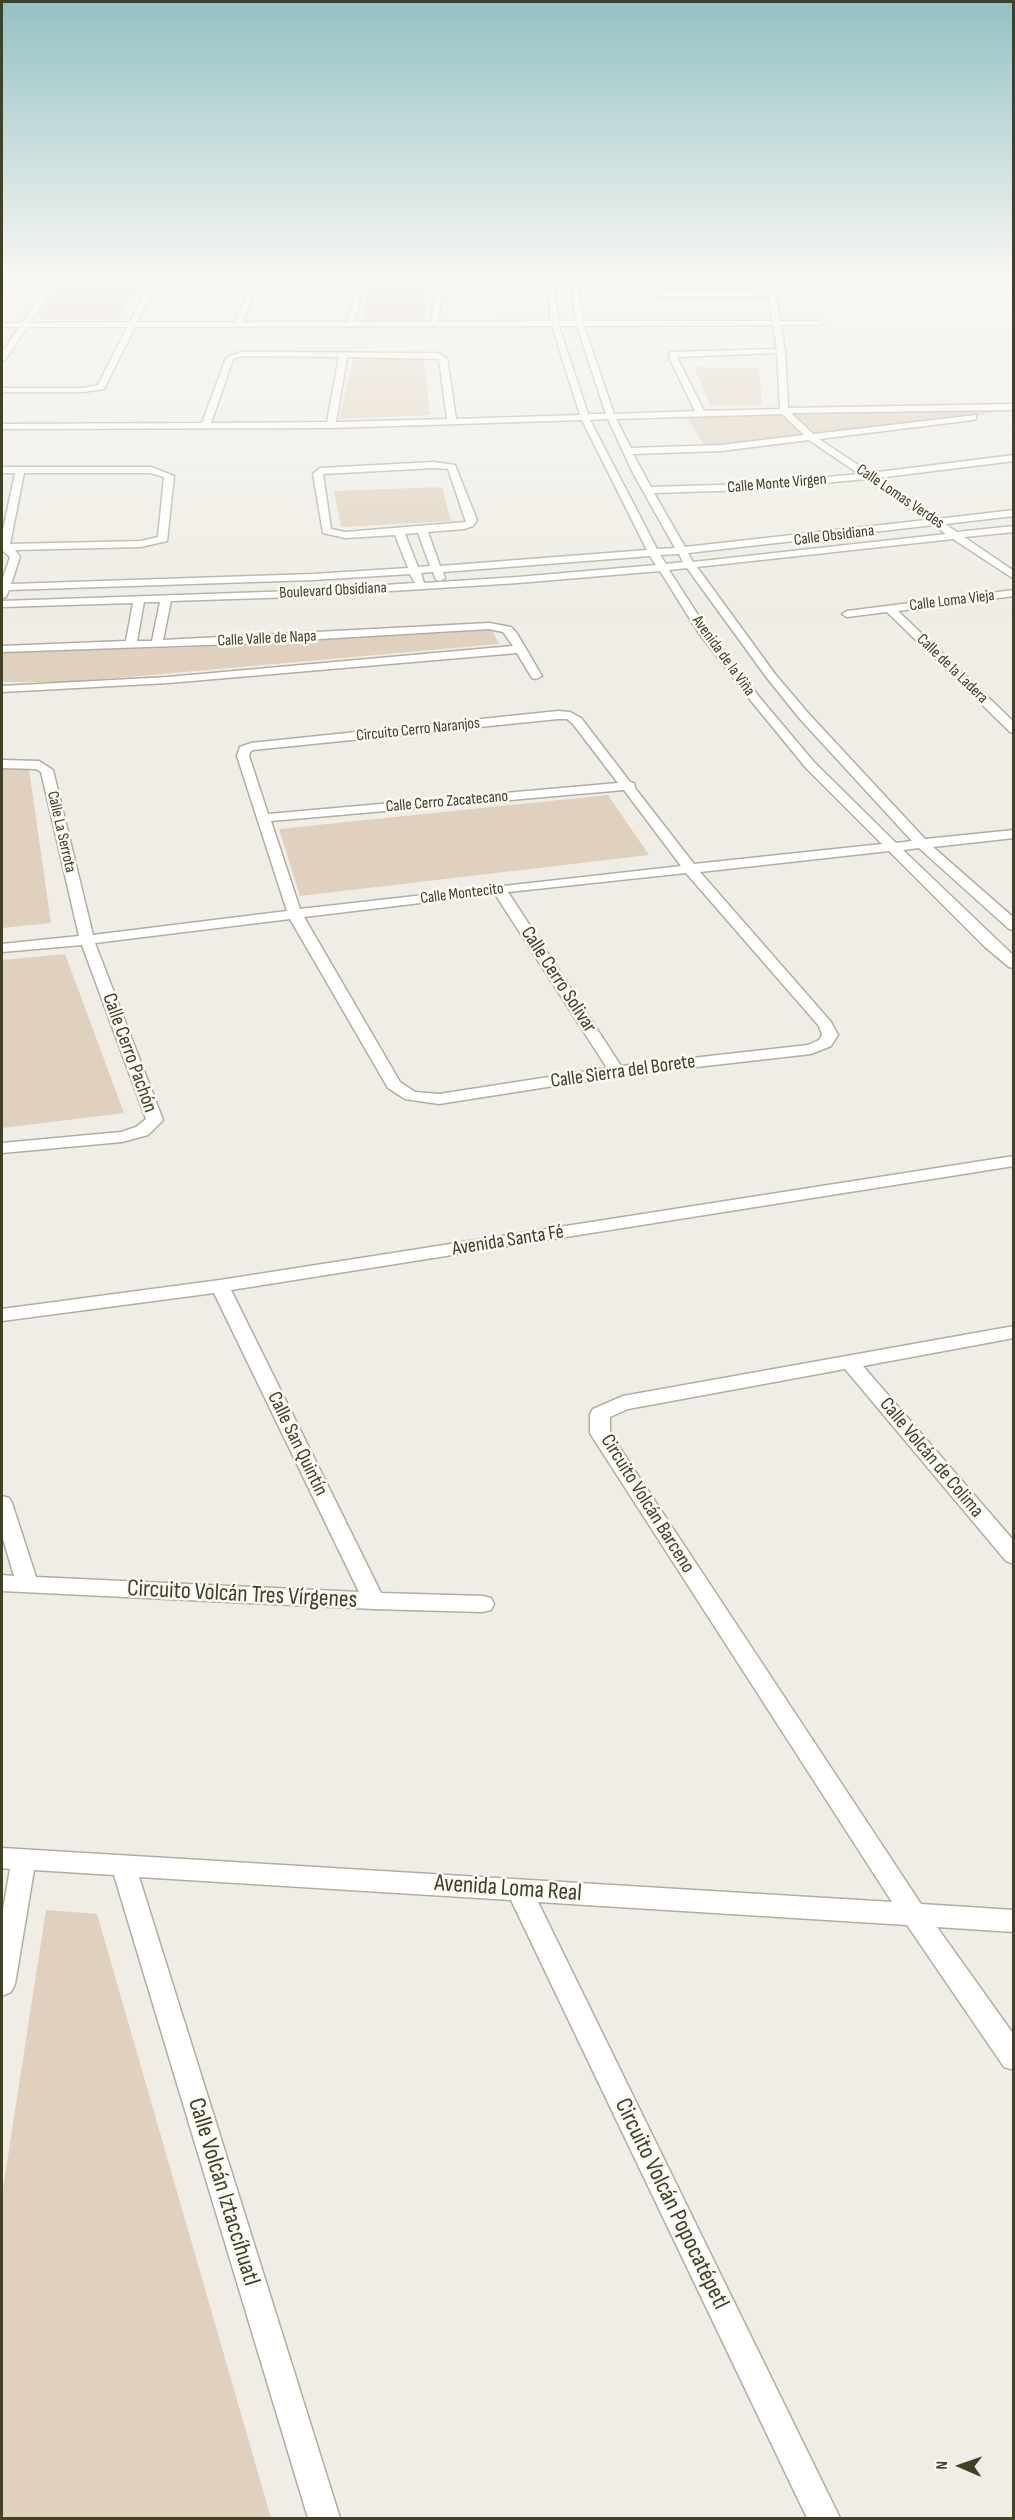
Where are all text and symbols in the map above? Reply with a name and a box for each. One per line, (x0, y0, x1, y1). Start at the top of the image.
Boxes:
street label: Calle Lomas Verdes (852, 461, 948, 533)
street label: Calle Monte Virgen (727, 470, 827, 498)
street label: Calle Obsidiana (793, 522, 875, 550)
street label: Boulevard Obsidiana (279, 579, 387, 603)
street label: Calle Loma Vieja (908, 586, 996, 616)
street label: Avenida de la Viña (687, 612, 759, 700)
street label: Calle Valle de Napa (217, 627, 317, 651)
street label: Calle de la Ladera (912, 630, 992, 708)
street label: Circuito Cerro Naranjos (355, 714, 481, 746)
street label: Calle Cerro Zacatecano (385, 787, 509, 817)
street label: Calle La Serrota (42, 789, 80, 875)
street label: Calle Montecito (419, 879, 505, 909)
street label: Calle Cerro Solivar (515, 923, 601, 1037)
street label: Calle Cerro Pachón (96, 990, 162, 1116)
street label: Calle Sierra del Borete (549, 1050, 697, 1094)
street label: Avenida Santa Fé (451, 1220, 565, 1262)
street label: Calle San Quintín (262, 1388, 332, 1500)
street label: Calle Volcán de Colima (874, 1393, 988, 1523)
street label: Circuito Volcán Barceno (595, 1430, 699, 1578)
street label: Circuito Volcán Tres Vírgenes (126, 1575, 358, 1615)
street label: Avenida Loma Real (433, 1869, 583, 1909)
street label: Circuito Volcán Popocatépetl (607, 2094, 735, 2314)
street label: Calle Volcán Iztaccíhuatl (181, 2095, 265, 2289)
north arrow (931, 2436, 991, 2496)
text: N (933, 2461, 952, 2470)

